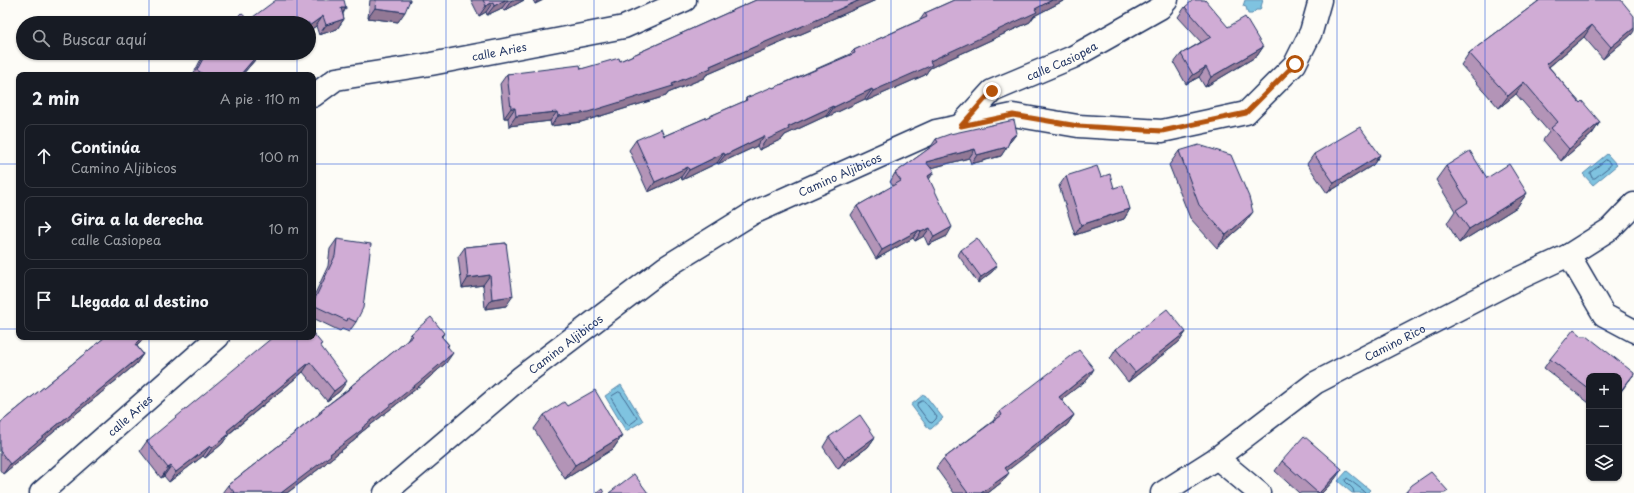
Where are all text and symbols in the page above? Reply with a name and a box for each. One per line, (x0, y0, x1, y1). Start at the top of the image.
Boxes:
search box (16, 16, 316, 60)
icon: search (30, 27, 52, 49)
text: Buscar aquí (62, 27, 146, 50)
street label: calle Aries (470, 37, 528, 65)
street label: calle Casiopea (1024, 37, 1100, 84)
route start (1286, 55, 1304, 73)
route end (983, 82, 1001, 100)
text: 2 min (32, 85, 79, 111)
text: A pie · 110 m (220, 89, 300, 108)
text: Continúa (71, 135, 140, 158)
icon: ahead (33, 145, 55, 167)
text: 100 m (259, 147, 299, 166)
street label: Camino Aljibicos (795, 148, 884, 200)
text: Camino Aljibicos (71, 158, 177, 177)
text: Gira a la derecha (71, 207, 203, 230)
icon: right (33, 217, 55, 239)
text: 10 m (269, 219, 299, 238)
text: calle Casiopea (71, 230, 161, 249)
icon: arrive (33, 289, 55, 311)
text: Llegada al destino (71, 289, 209, 312)
street label: Camino Aljibicos (524, 310, 606, 378)
street label: Camino Rico (1361, 319, 1428, 365)
map controls (1586, 373, 1622, 481)
button: + (1586, 373, 1622, 409)
street label: calle Aries (103, 390, 156, 440)
button: − (1586, 409, 1622, 445)
button: layers (1586, 445, 1622, 481)

